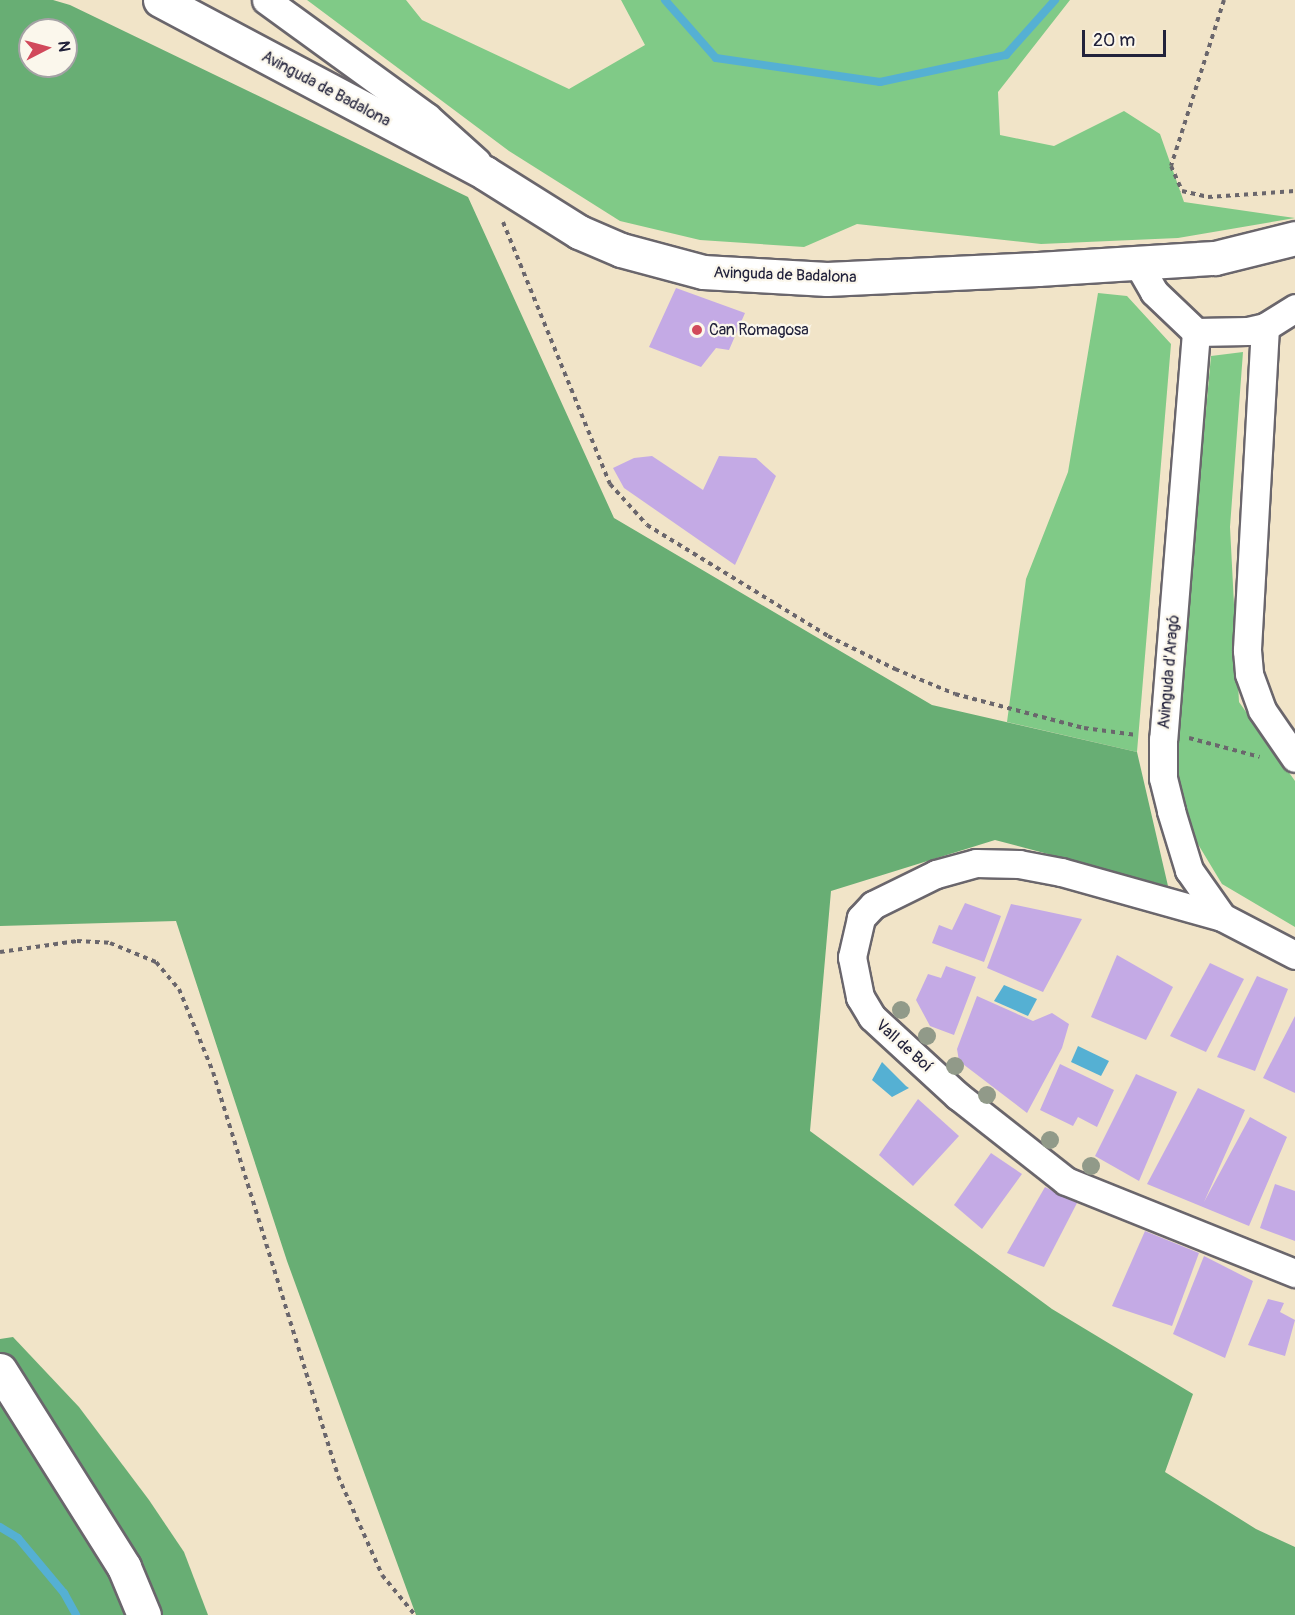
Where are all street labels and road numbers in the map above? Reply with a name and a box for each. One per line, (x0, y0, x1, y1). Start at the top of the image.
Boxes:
street label: Avinguda de Badalona (258, 47, 394, 131)
street label: Avinguda de Badalona (713, 263, 857, 287)
street label: Avinguda d'Aragó (1154, 614, 1184, 730)
street label: Vall de Boí (872, 1016, 936, 1076)

